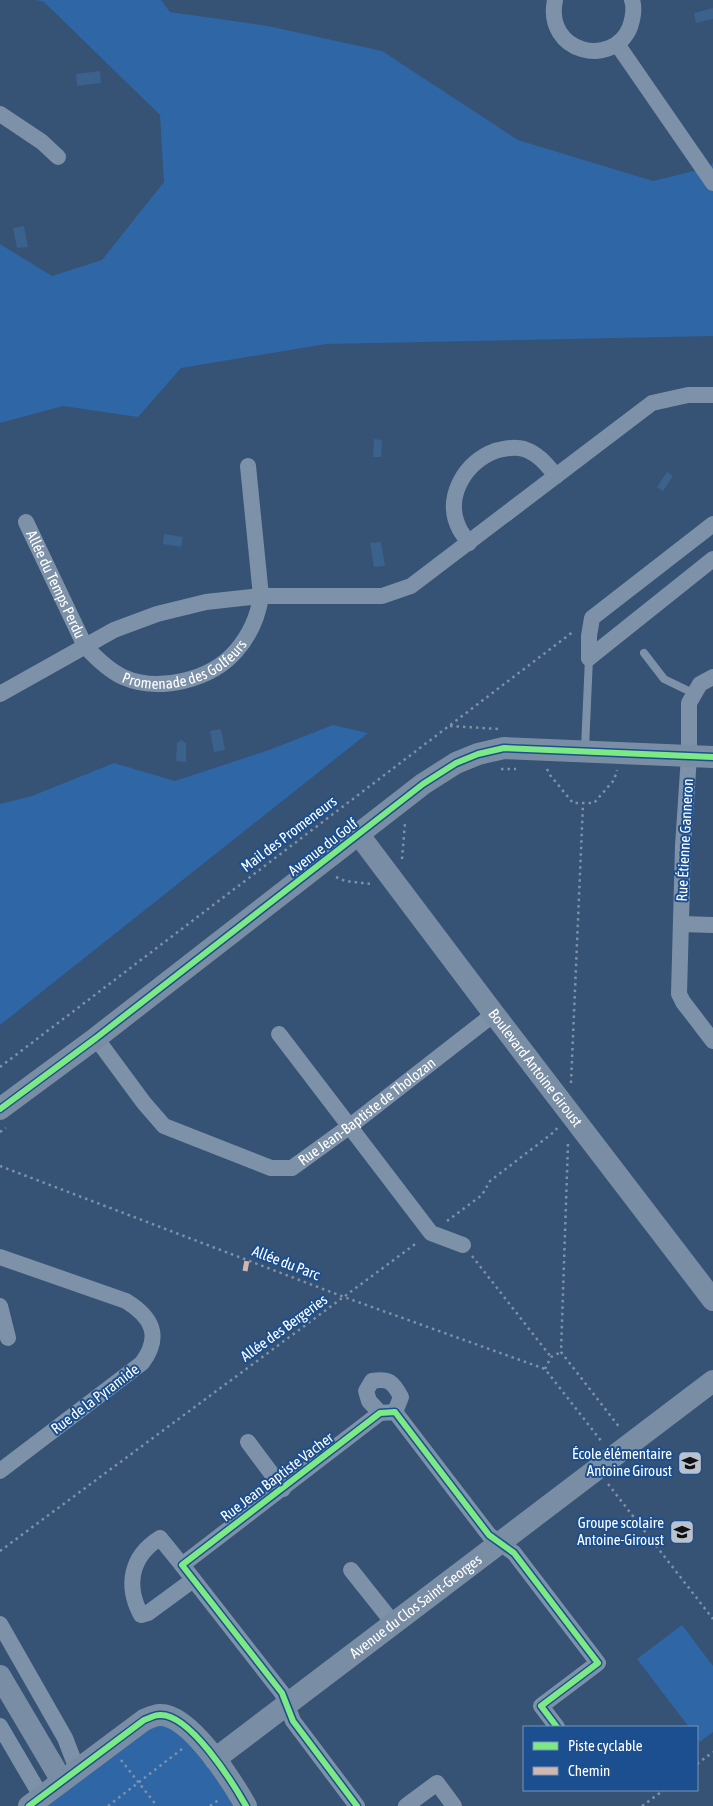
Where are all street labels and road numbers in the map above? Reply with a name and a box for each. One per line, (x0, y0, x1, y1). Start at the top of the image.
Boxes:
street label: Allée du Temps Perdu (23, 527, 89, 641)
street label: Promenade des Golfeurs (120, 636, 250, 692)
street label: Rue Étienne Ganneron (673, 778, 696, 902)
street label: Mail des Promeneurs (238, 792, 340, 875)
street label: Avenue du Golf (285, 814, 361, 879)
street label: Boulevard Antoine Giroust (485, 1005, 586, 1130)
street label: Rue Jean-Baptiste de Tholozan (295, 1054, 439, 1169)
street label: Allée du Parc (250, 1242, 323, 1283)
street label: Allée des Bergeries (237, 1290, 330, 1365)
street label: Rue de la Pyramide (47, 1360, 142, 1437)
street label: Rue Jean Baptiste Vacher (217, 1428, 337, 1525)
street label: Avenue du Clos Saint-Georges (346, 1551, 485, 1662)

